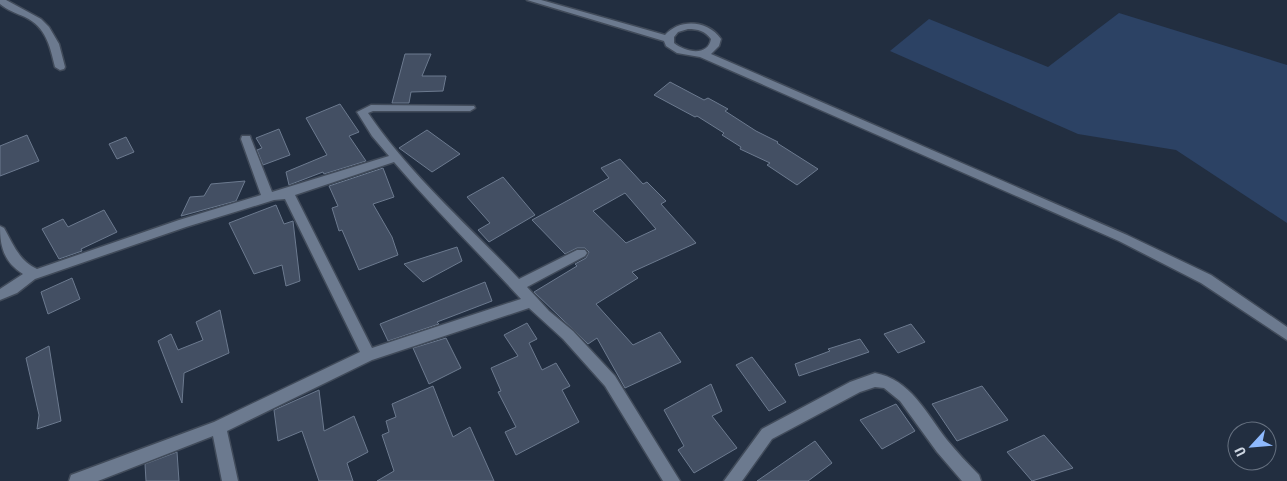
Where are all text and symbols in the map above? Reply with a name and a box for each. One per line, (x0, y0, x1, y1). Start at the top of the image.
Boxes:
north arrow (1227, 421, 1277, 471)
text: U (1231, 445, 1249, 459)

